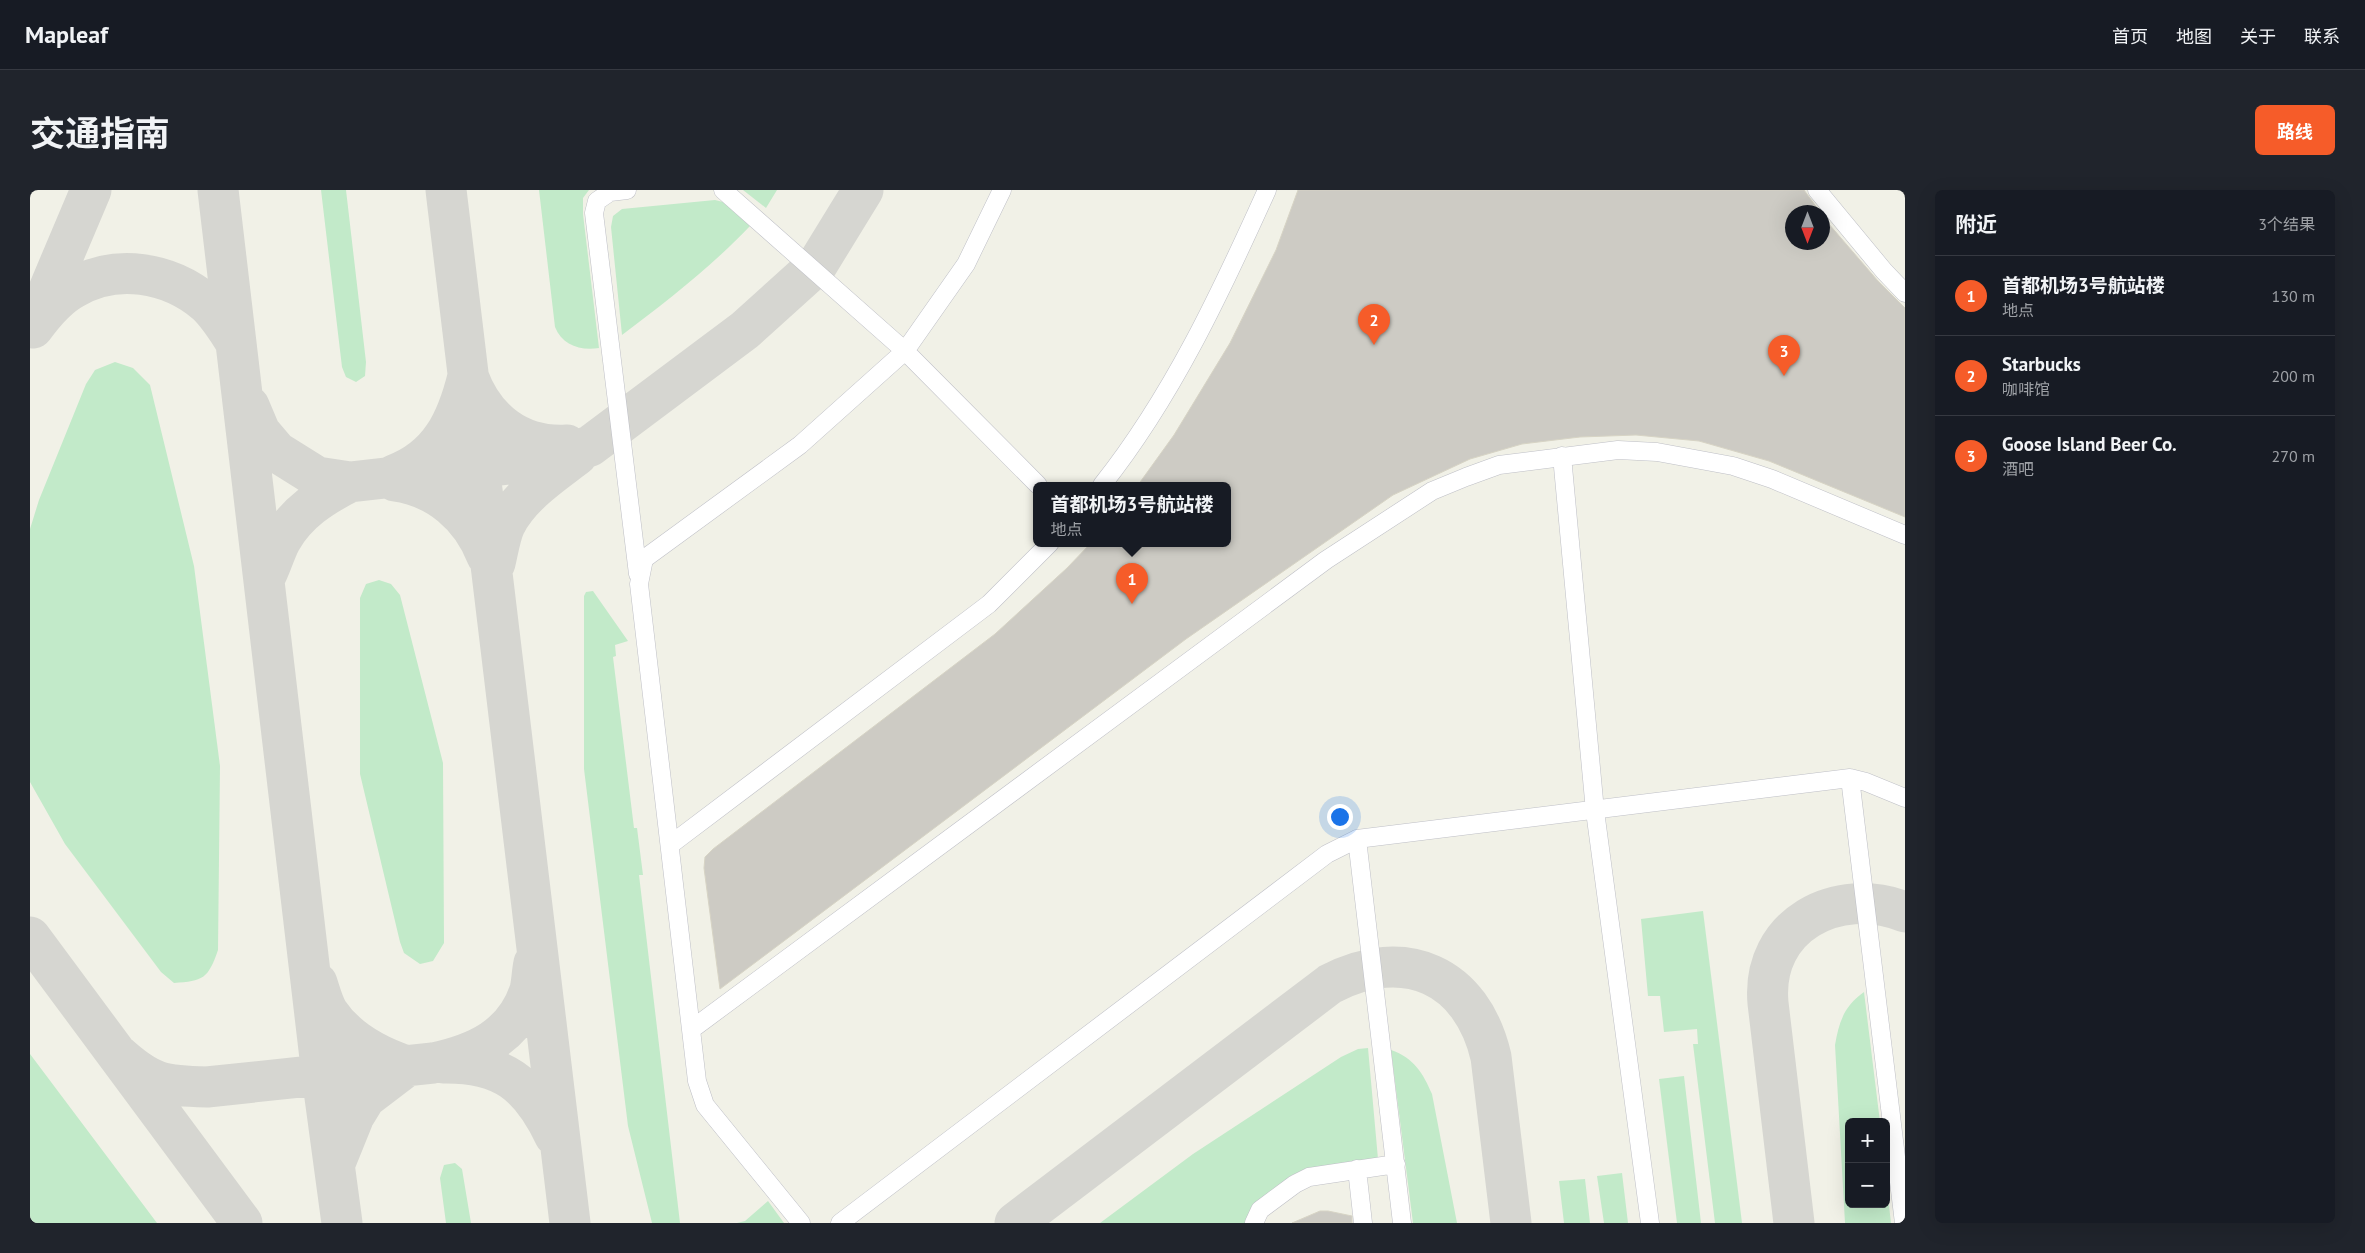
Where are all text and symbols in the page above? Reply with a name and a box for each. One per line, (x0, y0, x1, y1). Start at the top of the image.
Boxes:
text: Mapleaf (25, 19, 108, 50)
text: 首页 (2112, 25, 2148, 48)
text: 地图 (2176, 25, 2212, 48)
text: 关于 (2240, 25, 2276, 48)
text: 联系 (2304, 25, 2340, 48)
button: 路线 (2255, 105, 2335, 155)
text: 交通指南 (30, 110, 170, 156)
north arrow (1785, 205, 1830, 250)
text: 附近 (1955, 211, 1997, 238)
text: 3个结果 (2258, 214, 2315, 234)
text: 首都机场3号航站楼 (2002, 273, 2165, 297)
text: 1 (1966, 286, 1976, 306)
text: 130 m (2272, 286, 2315, 306)
text: 地点 (2002, 300, 2034, 320)
pin: 2 (1358, 304, 1390, 345)
pin: 3 (1768, 335, 1800, 376)
text: Starbucks (2002, 352, 2081, 376)
text: 2 (1966, 366, 1976, 386)
text: 200 m (2272, 366, 2315, 386)
text: 咖啡馆 (2002, 379, 2050, 399)
text: Goose Island Beer Co. (2002, 432, 2177, 456)
text: 3 (1966, 446, 1976, 466)
text: 270 m (2272, 446, 2315, 466)
text: 酒吧 (2002, 459, 2034, 479)
popup (1033, 482, 1231, 547)
text: 首都机场3号航站楼 (1051, 492, 1213, 516)
text: 地点 (1051, 519, 1083, 539)
pin: 1 (1116, 563, 1148, 604)
your location (1327, 804, 1353, 830)
map controls (1845, 1118, 1890, 1208)
button: + (1845, 1118, 1890, 1163)
button: − (1845, 1163, 1890, 1208)

